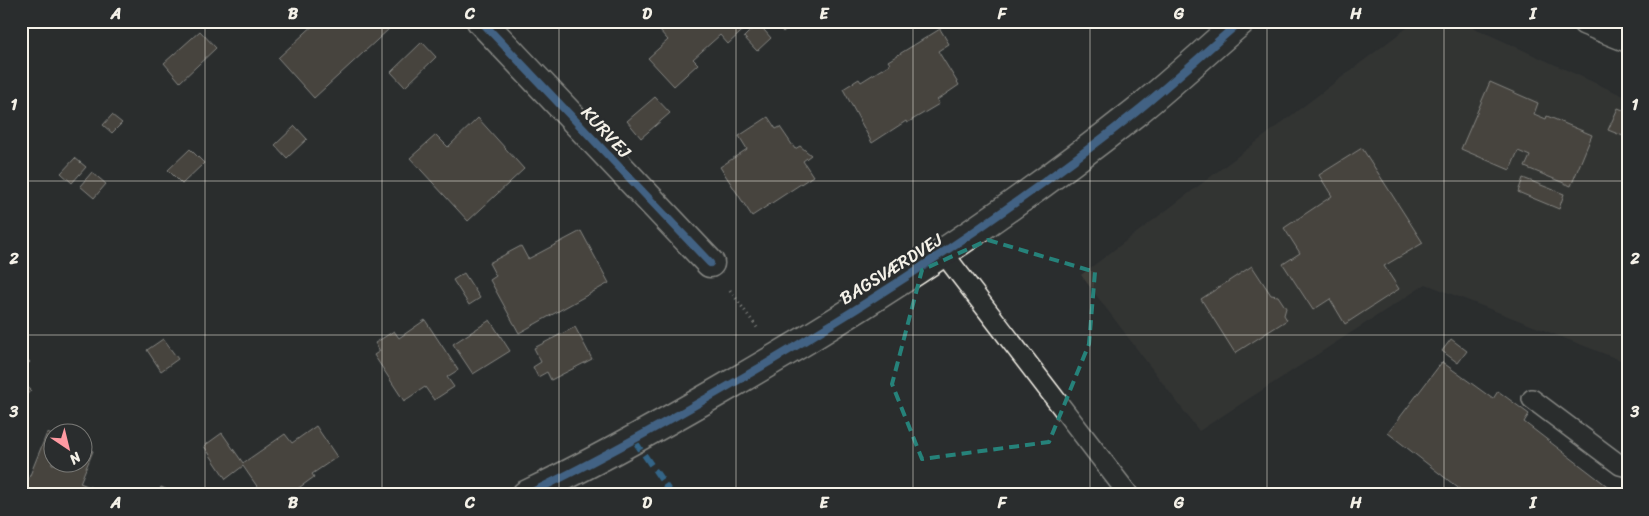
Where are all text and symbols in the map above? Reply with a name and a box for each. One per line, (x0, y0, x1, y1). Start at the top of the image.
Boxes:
text: A (110, 0, 121, 28)
text: B (288, 0, 299, 28)
text: C (464, 0, 476, 28)
text: D (642, 0, 652, 28)
text: E (820, 0, 830, 28)
text: F (997, 0, 1008, 28)
text: G (1173, 0, 1185, 28)
text: H (1349, 0, 1362, 28)
text: I (1529, 0, 1538, 28)
text: 1 (11, 90, 18, 119)
text: 1 (1632, 90, 1639, 119)
street label: KURVEJ (573, 98, 640, 166)
street label: BAGSVÆRDVEJ (833, 224, 950, 314)
text: 2 (8, 244, 19, 273)
text: 2 (1629, 244, 1640, 273)
text: 3 (9, 397, 19, 426)
text: 3 (1630, 397, 1640, 426)
north arrow (42, 424, 92, 474)
text: N (64, 445, 87, 471)
text: A (110, 488, 121, 516)
text: B (288, 488, 299, 516)
text: C (464, 488, 476, 516)
text: D (642, 488, 652, 516)
text: E (820, 488, 830, 516)
text: F (997, 488, 1008, 516)
text: G (1173, 488, 1185, 516)
text: H (1349, 488, 1362, 516)
text: I (1529, 488, 1538, 516)

